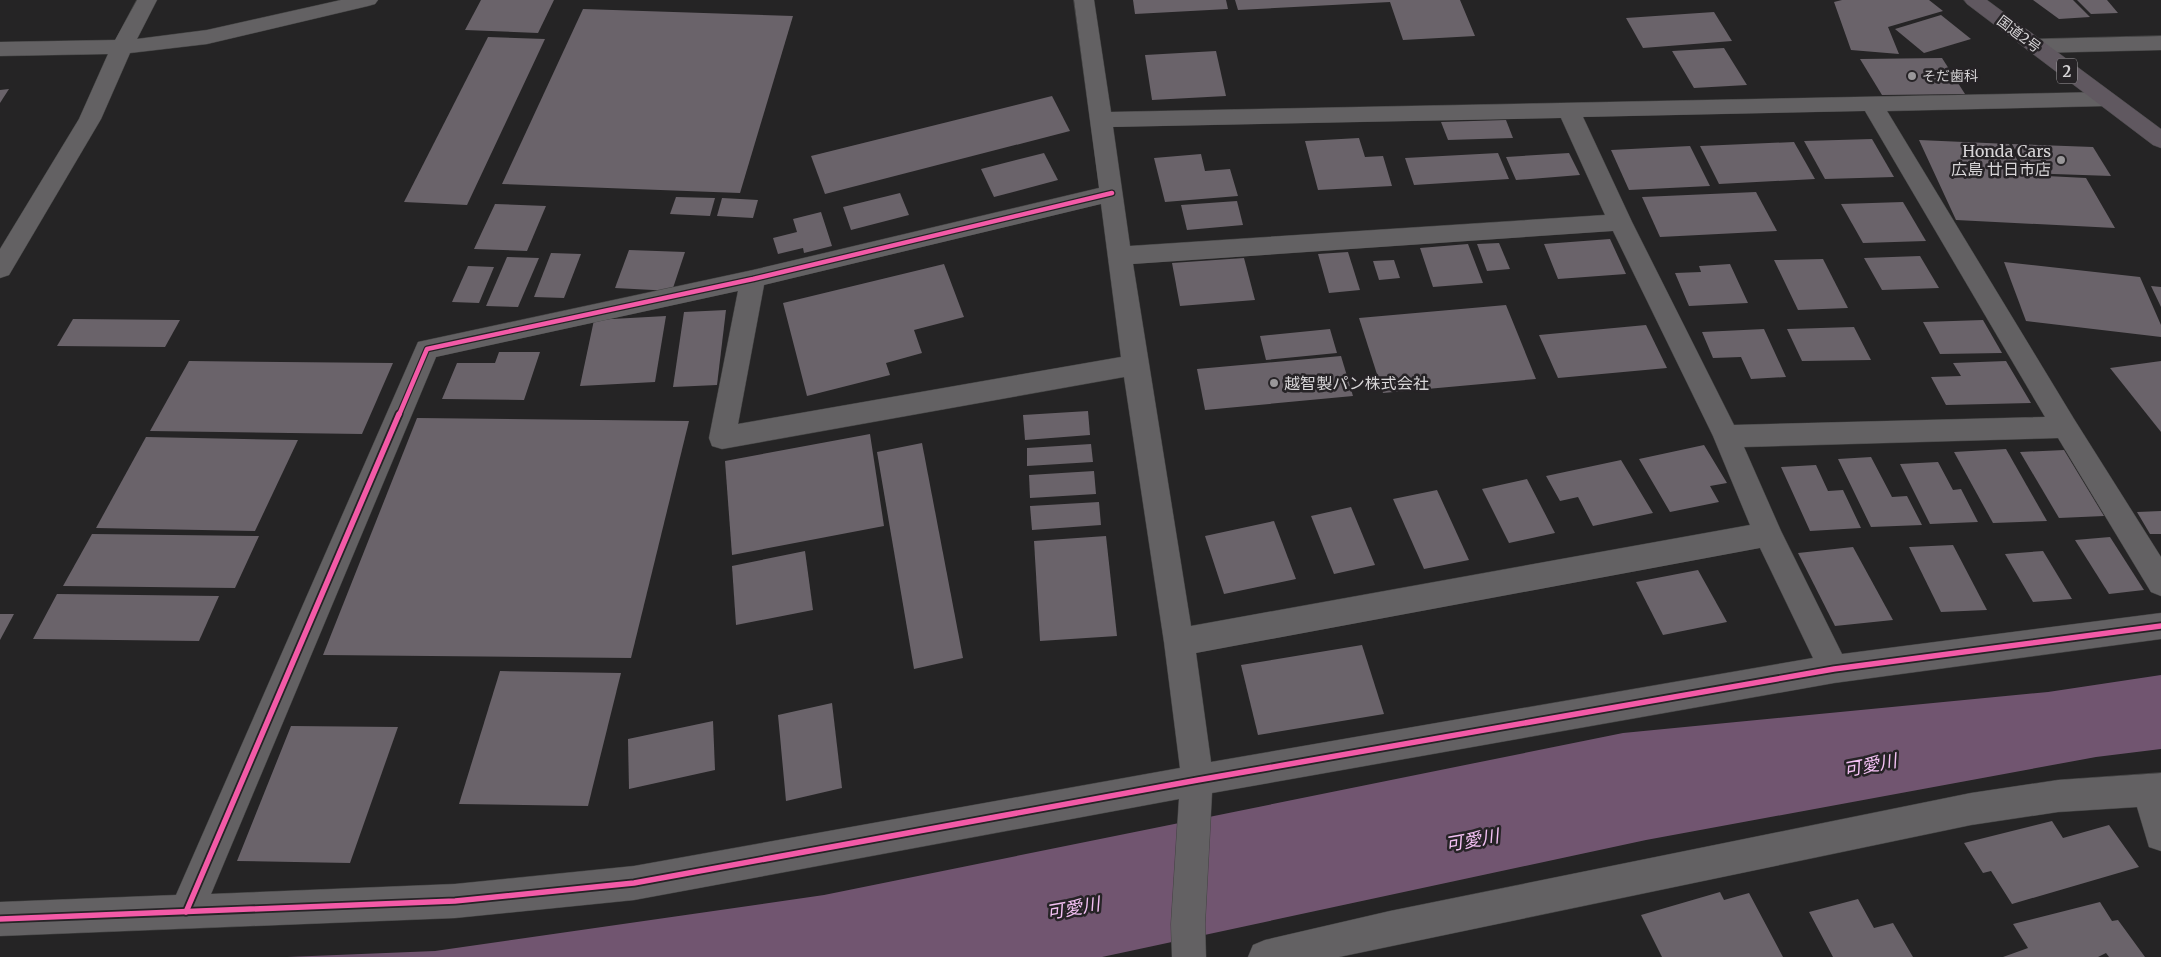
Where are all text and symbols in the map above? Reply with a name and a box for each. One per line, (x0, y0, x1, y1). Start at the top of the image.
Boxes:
street label: 国道2号 (1993, 12, 2045, 56)
road number: 2 (2057, 58, 2077, 84)
place label: そだ歯科 (1922, 67, 1978, 85)
marker: そだ歯科 (1906, 70, 1918, 82)
place label: Honda Cars 広島 廿日市店 (1951, 141, 2051, 179)
marker: Honda Cars 広島 廿日市店 (2055, 154, 2067, 166)
place label: 越智製パン株式会社 (1284, 373, 1429, 393)
marker: 越智製パン株式会社 (1268, 377, 1280, 389)
water label: 可愛川 (1841, 748, 1901, 781)
water label: 可愛川 (1443, 824, 1503, 856)
water label: 可愛川 (1044, 892, 1104, 924)

